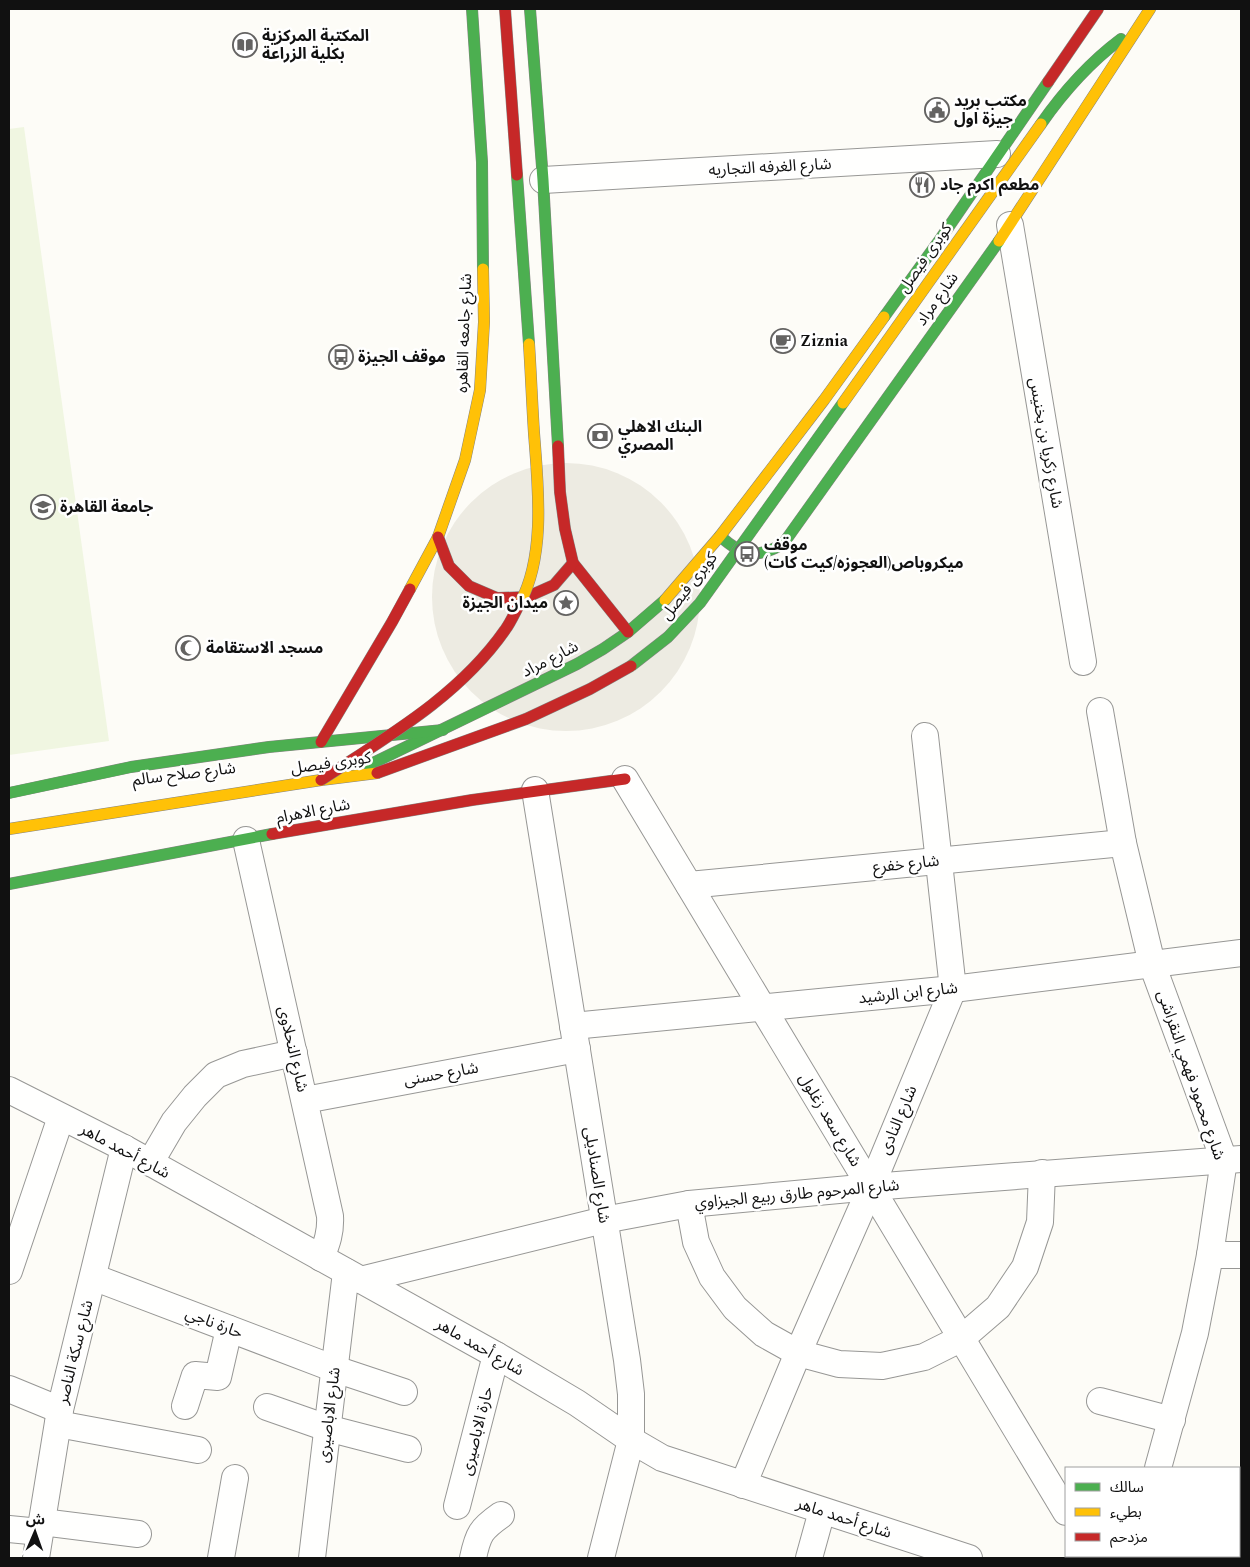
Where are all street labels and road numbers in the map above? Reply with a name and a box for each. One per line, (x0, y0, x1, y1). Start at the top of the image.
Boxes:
street label: شارع الغرفه التجاريه (708, 152, 832, 182)
street label: كوبرى فيصل (892, 218, 958, 298)
street label: شارع مراد (910, 267, 964, 331)
street label: شارع جامعه القاهره (450, 273, 478, 393)
street label: شارع زكريا بن بخنيس (1023, 376, 1069, 510)
street label: كوبرى فيصل (655, 546, 724, 625)
street label: شارع مراد (517, 634, 583, 684)
street label: كوبرى فيصل (289, 745, 373, 781)
street label: شارع صلاح سالم (131, 756, 237, 792)
street label: شارع الاهرام (274, 792, 352, 830)
street label: شارع خفرع (871, 849, 941, 879)
street label: شارع ابن الرشيد (857, 976, 959, 1010)
street label: شارع محمود فهمي النقراشى (1151, 987, 1231, 1163)
street label: شارع النحلاوى (271, 1004, 315, 1094)
street label: شارع حسنى (402, 1056, 480, 1092)
street label: شارع سعد زغلول (793, 1069, 867, 1171)
street label: شارع النادى (873, 1082, 923, 1158)
street label: شارع أحمد ماهر (75, 1117, 174, 1185)
street label: شارع الصناديلى (578, 1125, 616, 1225)
street label: شارع المرحوم طارق ربيع الجيزاوي (694, 1173, 900, 1215)
street label: شارع سكة الناصر (50, 1297, 100, 1408)
street label: حارة ناجي (182, 1301, 246, 1345)
street label: شارع أحمد ماهر (430, 1311, 529, 1382)
street label: شارع الاباصيرى (311, 1366, 347, 1464)
street label: حارة الاباصيرى (454, 1384, 500, 1478)
street label: شارع أحمد ماهر (792, 1491, 895, 1545)

